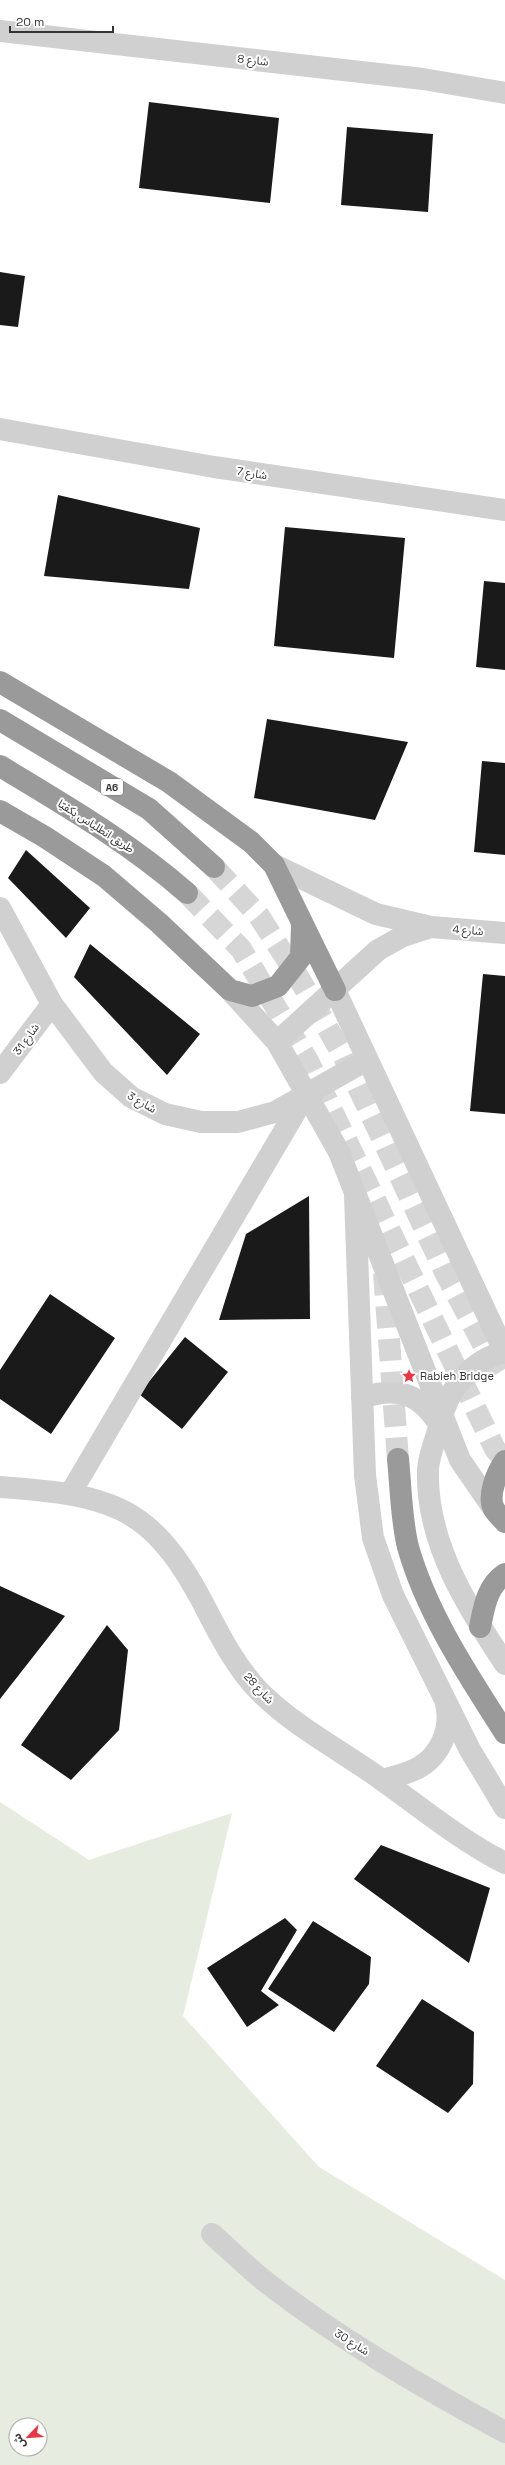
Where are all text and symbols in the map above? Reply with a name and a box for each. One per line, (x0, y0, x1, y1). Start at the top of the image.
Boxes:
scale bar (10, 8, 113, 34)
text: 20 m (16, 14, 44, 30)
street label: شارع 8 (237, 51, 270, 70)
street label: شارع 7 (236, 464, 269, 483)
road number: A6 (101, 779, 123, 795)
street label: طريق انطلياس بكفيّا (55, 796, 137, 856)
street label: شارع 4 (452, 922, 484, 939)
street label: شارع 31 (10, 1020, 43, 1058)
street label: شارع 3 (125, 1088, 159, 1117)
place icon: Rabieh Bridge (401, 1368, 417, 1384)
place label: Rabieh Bridge (420, 1369, 494, 1383)
street label: شارع 28 (240, 1669, 277, 1708)
street label: شارع 30 (332, 2326, 372, 2359)
north arrow (8, 2417, 48, 2457)
text: ش (9, 2431, 28, 2451)

